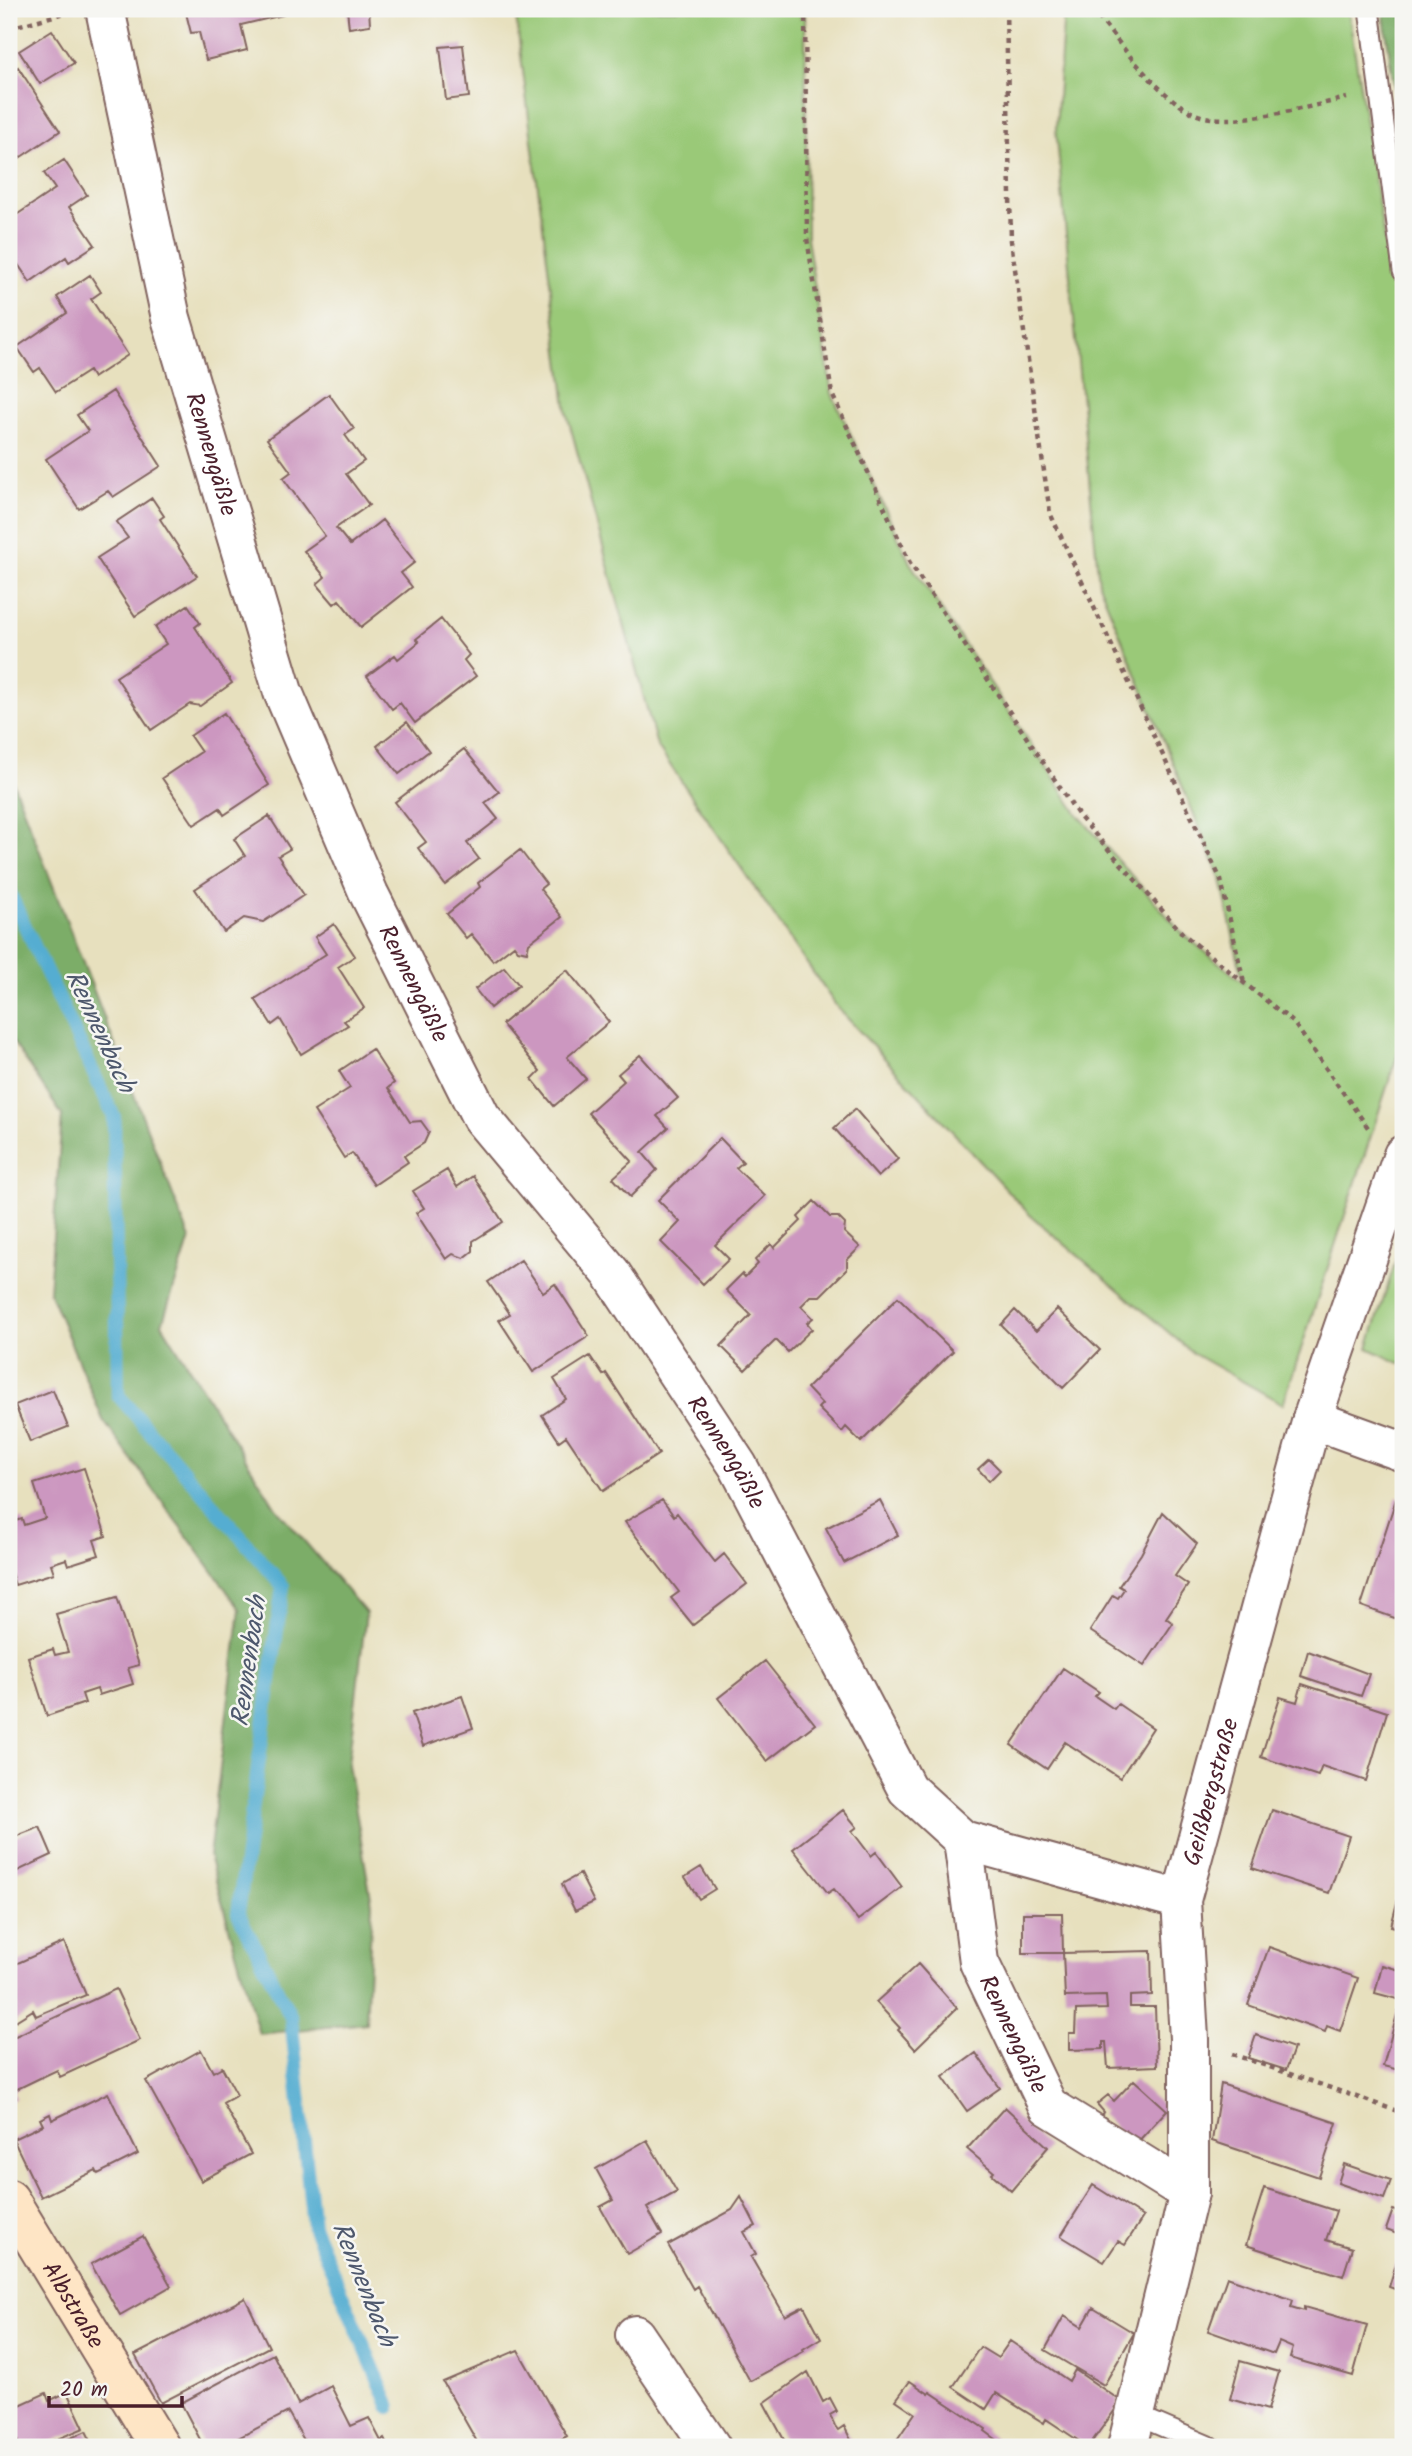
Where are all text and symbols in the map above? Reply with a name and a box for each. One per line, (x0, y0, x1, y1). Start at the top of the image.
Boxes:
street label: Rennengäßle (173, 388, 247, 521)
street label: Rennengäßle (367, 918, 459, 1050)
water label: Rennenbach (52, 963, 147, 1102)
street label: Rennengäßle (676, 1388, 775, 1517)
water label: Rennenbach (220, 1591, 280, 1729)
street label: Geißbergstraße (1173, 1714, 1251, 1870)
street label: Rennengäßle (967, 1969, 1057, 2101)
water label: Rennenbach (319, 2216, 408, 2355)
street label: Albstraße (30, 2254, 114, 2357)
scale bar (49, 2365, 182, 2409)
text: 20 m (60, 2374, 108, 2407)

